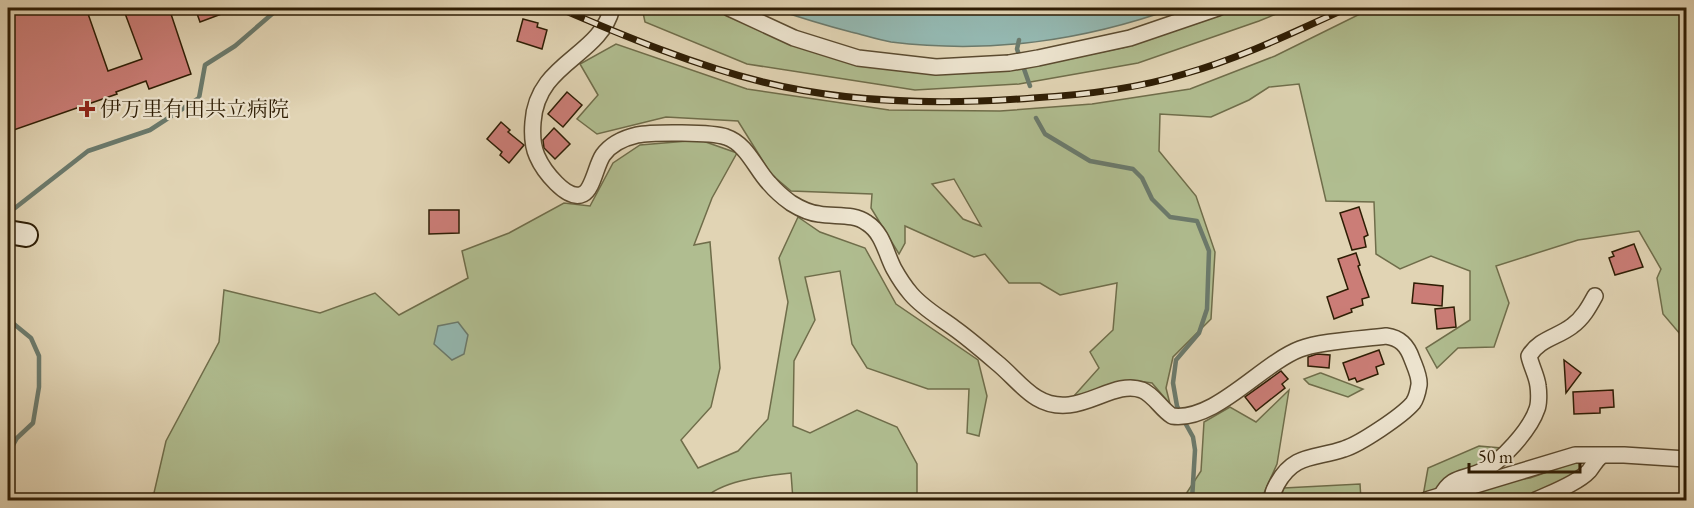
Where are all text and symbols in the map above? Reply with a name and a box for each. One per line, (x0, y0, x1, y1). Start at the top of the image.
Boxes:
place label: 伊万里有田共立病院 (100, 95, 289, 122)
marker: 伊万里有田共立病院 (78, 100, 96, 118)
scale bar (1469, 436, 1580, 474)
text: 50 m (1478, 445, 1513, 468)

